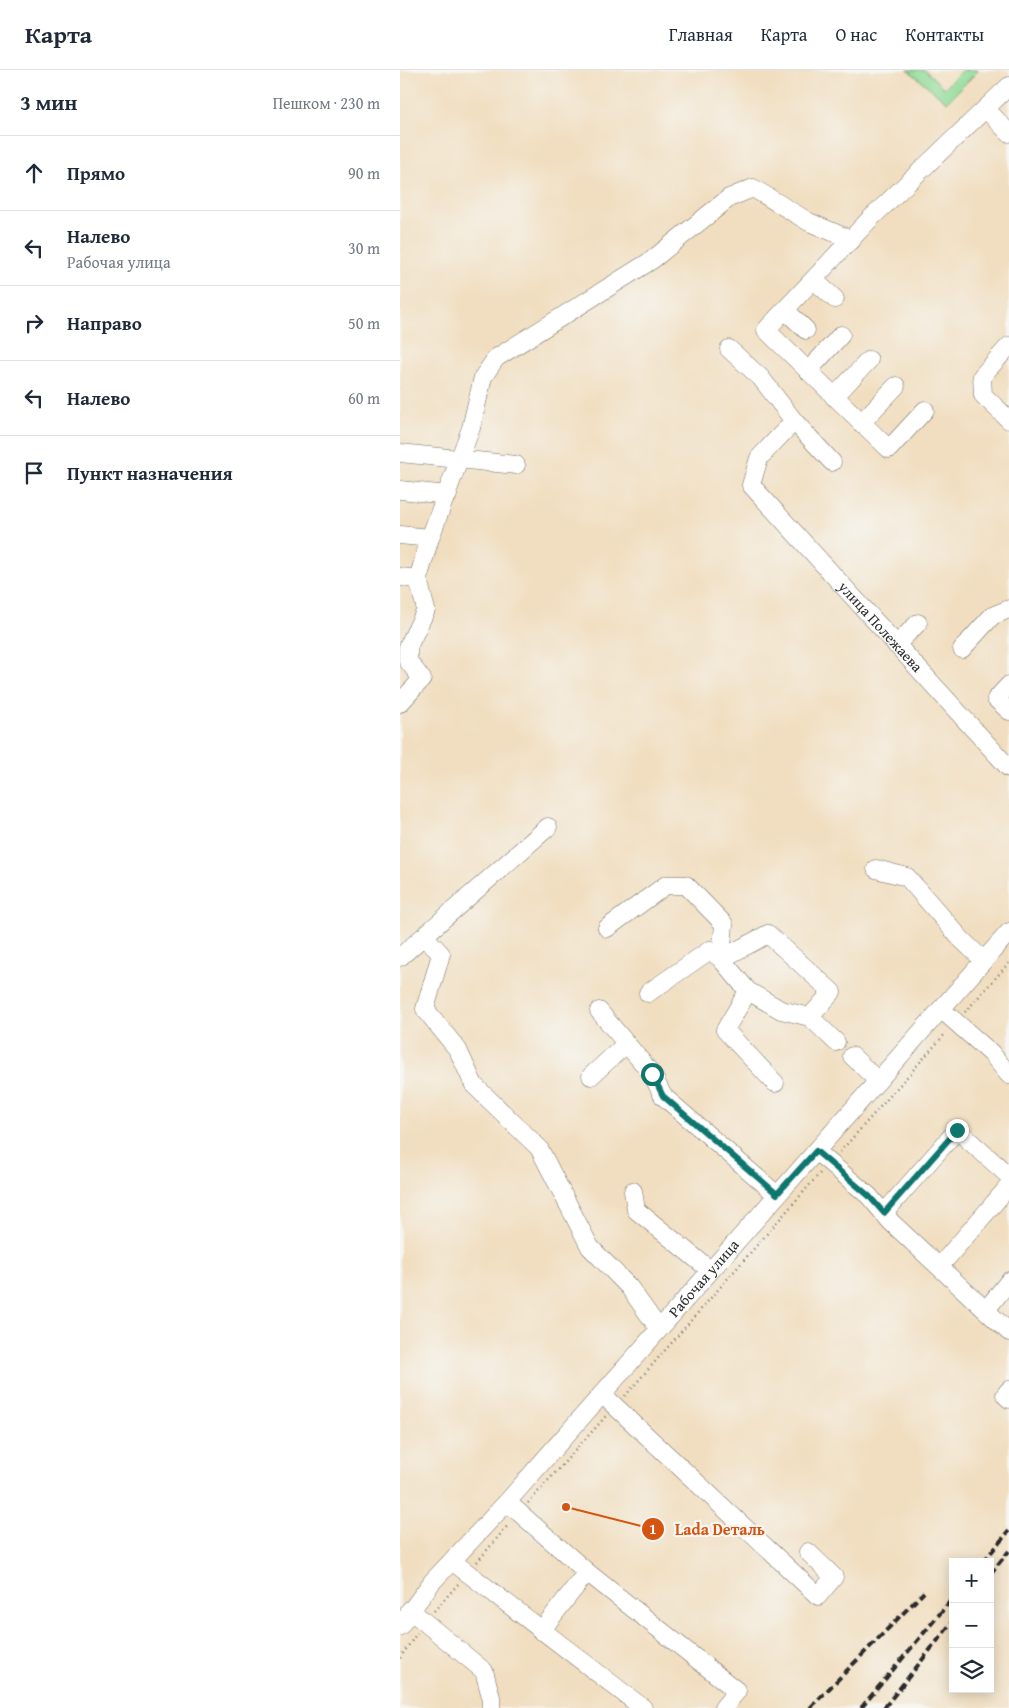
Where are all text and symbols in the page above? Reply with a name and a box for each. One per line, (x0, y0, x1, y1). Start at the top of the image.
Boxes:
text: Карта (25, 17, 92, 52)
text: Главная (669, 21, 733, 48)
text: Карта (761, 21, 807, 48)
text: О нас (835, 21, 877, 48)
text: Контакты (905, 21, 984, 48)
text: 3 мин (20, 87, 77, 118)
text: Пешком · 230 m (273, 91, 380, 115)
icon: ahead (20, 159, 48, 187)
text: Прямо (67, 159, 125, 187)
text: 90 m (348, 161, 380, 185)
text: Налево (67, 222, 130, 250)
icon: left (20, 234, 48, 262)
text: 30 m (348, 236, 380, 260)
text: Рабочая улица (67, 250, 171, 274)
icon: right (20, 309, 48, 337)
text: Направо (67, 309, 142, 337)
text: 50 m (348, 311, 380, 335)
icon: left (20, 384, 48, 412)
text: Налево (67, 384, 130, 412)
text: 60 m (348, 386, 380, 410)
icon: arrive (20, 459, 48, 487)
text: Пункт назначения (67, 459, 233, 487)
street label: улица Полежаева (833, 576, 928, 677)
route start (641, 1063, 664, 1086)
route end (946, 1119, 969, 1142)
street label: Рабочая улица (664, 1234, 744, 1322)
callout: Lada Dеталь (640, 1514, 775, 1545)
text: Lada Dеталь (675, 1517, 765, 1541)
text: 1 (649, 1518, 657, 1539)
map controls (949, 1558, 994, 1693)
button: + (949, 1558, 994, 1603)
button: − (949, 1603, 994, 1648)
button: layers (949, 1648, 994, 1693)

